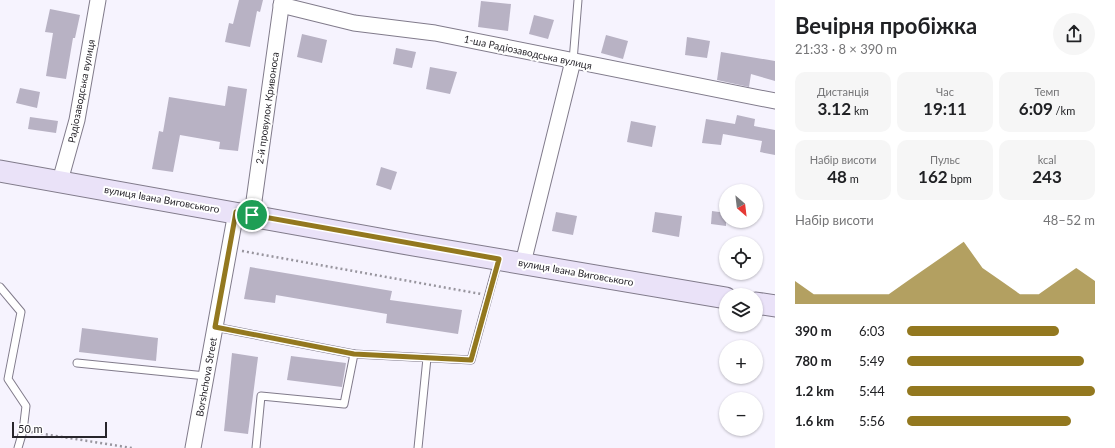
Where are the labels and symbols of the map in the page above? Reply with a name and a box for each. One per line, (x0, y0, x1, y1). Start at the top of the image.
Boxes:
street label: 1-ша Радіозаводська вулиця (463, 33, 593, 71)
street label: Радіозаводська вулиця (65, 38, 97, 144)
street label: 2-й провулок Кривоноса (253, 51, 281, 165)
street label: вулиця Івана Виговського (103, 183, 221, 215)
north arrow (719, 184, 763, 228)
pin (235, 198, 269, 232)
street label: вулиця Івана Виговського (517, 256, 635, 288)
street label: Borshchova Street (193, 336, 219, 418)
scale bar (12, 420, 107, 439)

